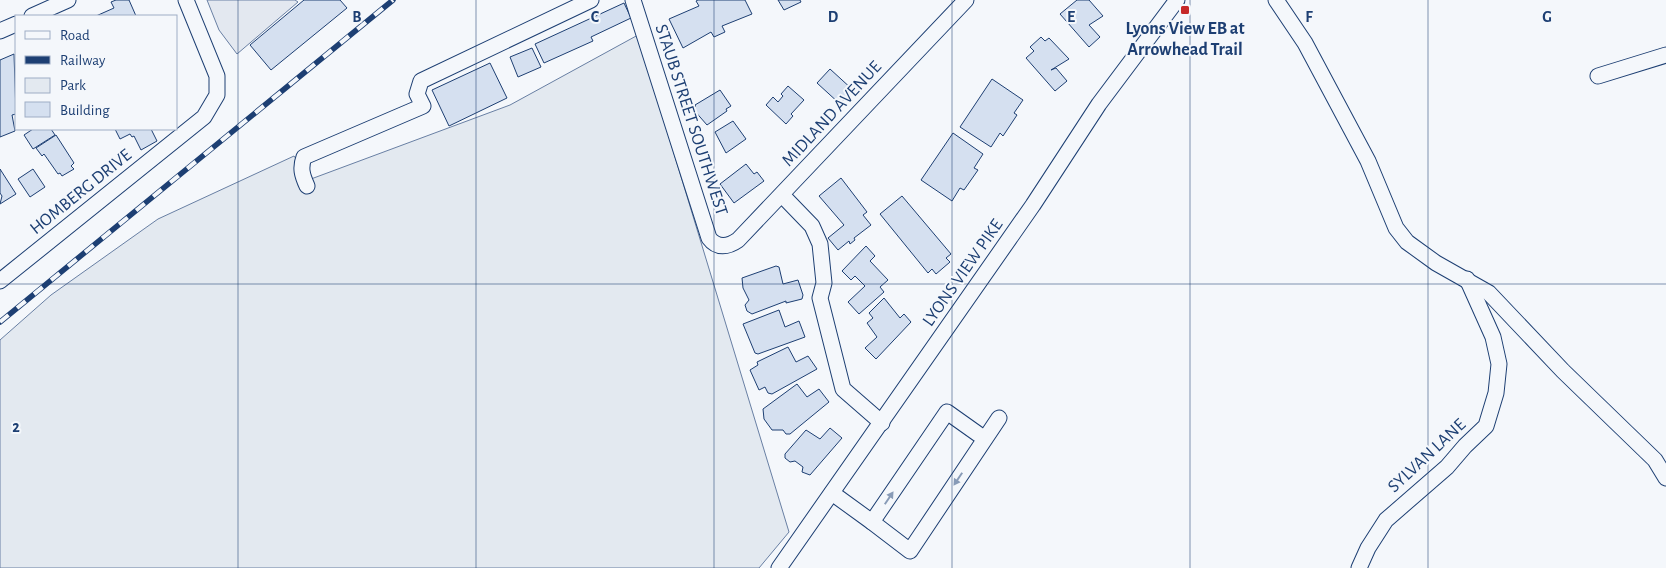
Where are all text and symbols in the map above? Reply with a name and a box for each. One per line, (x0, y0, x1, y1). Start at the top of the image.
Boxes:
marker: Lyons View EB at Arrowhead Trail (1179, 4, 1191, 16)
text: B (352, 9, 362, 25)
text: C (591, 9, 600, 25)
text: D (828, 9, 839, 25)
text: E (1067, 9, 1075, 25)
text: F (1305, 9, 1313, 25)
text: G (1542, 9, 1552, 25)
legend (15, 15, 178, 130)
place label: Lyons View EB at Arrowhead Trail (1125, 20, 1245, 59)
street label: STAUB STREET SOUTHWEST (652, 22, 731, 218)
text: Road (60, 28, 90, 43)
text: Railway (60, 53, 106, 68)
street label: MIDLAND AVENUE (779, 58, 885, 170)
text: Park (60, 78, 86, 93)
text: Building (60, 103, 110, 118)
street label: HOMBERG DRIVE (27, 146, 135, 238)
street label: LYONS VIEW PIKE (919, 216, 1007, 330)
street label: SYLVAN LANE (1385, 415, 1470, 496)
text: 2 (12, 419, 20, 435)
one-way arrow (953, 472, 963, 486)
one-way arrow (884, 491, 894, 505)

